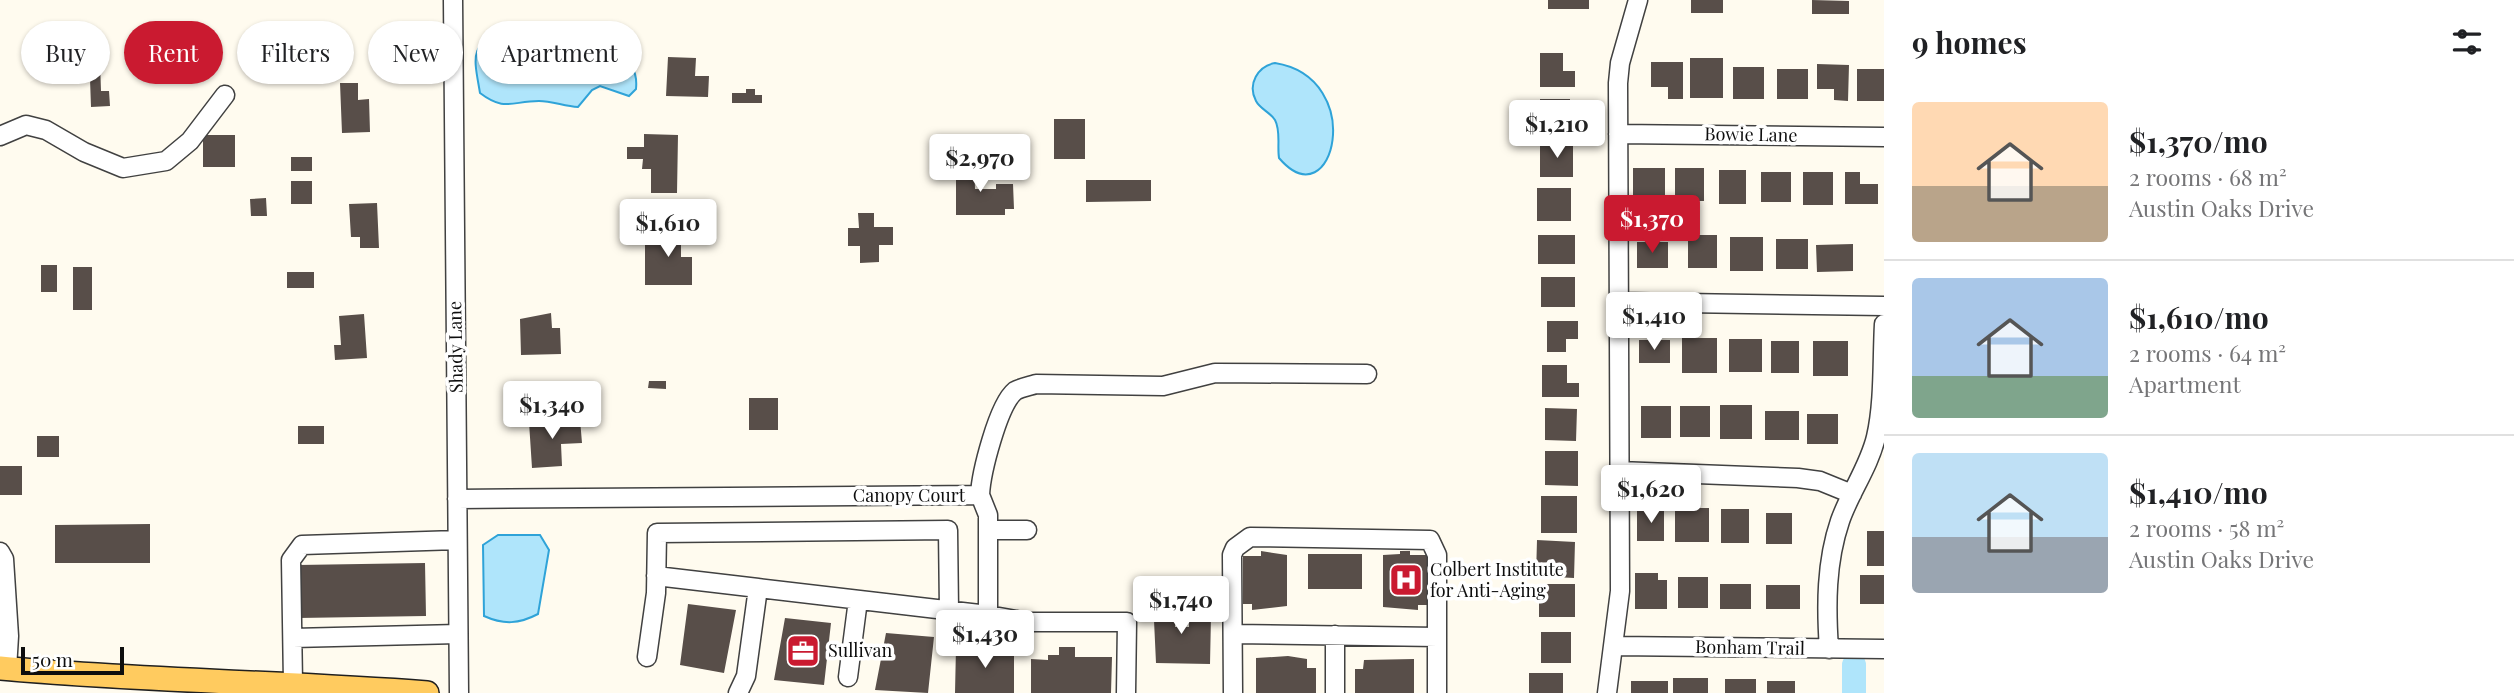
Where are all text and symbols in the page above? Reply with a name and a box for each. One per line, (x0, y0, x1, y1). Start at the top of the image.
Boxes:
chip: Buy (21, 21, 110, 84)
chip: Rent (124, 21, 223, 84)
chip: Filters (237, 21, 354, 84)
chip: New (368, 21, 463, 84)
chip: Apartment (477, 21, 642, 84)
text: 9 homes (1912, 22, 2027, 62)
icon: filters (2448, 23, 2486, 61)
pin: $1,210 (1500, 100, 1614, 160)
text: $1,210 (1525, 107, 1589, 138)
street label: Bowie Lane (1704, 121, 1798, 147)
text: $1,370/mo (2129, 121, 2268, 161)
icon: home (1968, 130, 2052, 214)
pin: $2,970 (923, 134, 1037, 194)
text: $2,970 (945, 141, 1015, 172)
text: 2 rooms · 68 m² (2129, 161, 2287, 192)
text: Austin Oaks Drive (2129, 192, 2314, 223)
pin: $1,370 (1595, 196, 1709, 255)
pin: $1,610 (611, 200, 725, 259)
text: $1,370 (1620, 202, 1684, 233)
text: $1,610 (636, 206, 700, 237)
pin: $1,410 (1597, 292, 1711, 352)
text: $1,610/mo (2129, 297, 2269, 337)
text: $1,410 (1622, 299, 1686, 330)
street label: Shady Lane (442, 301, 468, 393)
icon: home (1968, 306, 2052, 390)
text: 2 rooms · 64 m² (2129, 337, 2286, 368)
text: Apartment (2129, 368, 2241, 399)
pin: $1,340 (495, 382, 609, 441)
text: $1,340 (519, 388, 585, 419)
pin: $1,620 (1594, 466, 1708, 525)
text: $1,620 (1617, 472, 1685, 503)
text: $1,410/mo (2129, 472, 2268, 512)
icon: home (1968, 481, 2052, 565)
street label: Canopy Court (853, 483, 966, 507)
text: 2 rooms · 58 m² (2129, 512, 2284, 543)
text: Austin Oaks Drive (2129, 543, 2314, 574)
place label: Colbert Institute for Anti-Aging (1430, 557, 1564, 602)
hospital icon: Colbert Institute for Anti-Aging (1387, 561, 1425, 599)
pin: $1,740 (1124, 576, 1238, 636)
text: $1,740 (1149, 583, 1213, 614)
pin: $1,430 (928, 610, 1042, 670)
text: $1,430 (952, 617, 1018, 648)
office icon: Sullivan (784, 632, 822, 670)
street label: Bonham Trail (1695, 634, 1805, 660)
place label: Sullivan (828, 638, 892, 662)
scale bar (21, 644, 124, 676)
text: 50 m (32, 646, 73, 672)

